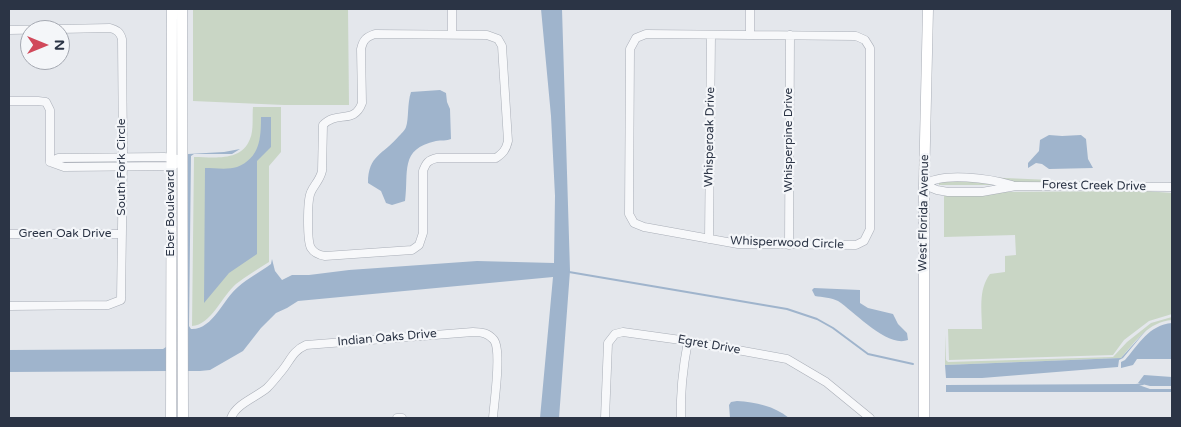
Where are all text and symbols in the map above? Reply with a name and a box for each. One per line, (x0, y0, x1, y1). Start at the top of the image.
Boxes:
north arrow (20, 20, 70, 70)
text: N (51, 39, 68, 51)
street label: Whisperoak Drive (702, 87, 718, 187)
street label: Whisperpine Drive (782, 88, 796, 192)
street label: South Fork Circle (115, 118, 129, 216)
street label: West Florida Avenue (916, 154, 932, 272)
street label: Eber Boulevard (164, 169, 178, 257)
street label: Forest Creek Drive (1042, 178, 1146, 194)
street label: Green Oak Drive (18, 227, 112, 241)
street label: Whisperwood Circle (730, 234, 844, 252)
street label: Indian Oaks Drive (337, 326, 437, 350)
street label: Egret Drive (676, 332, 742, 358)

